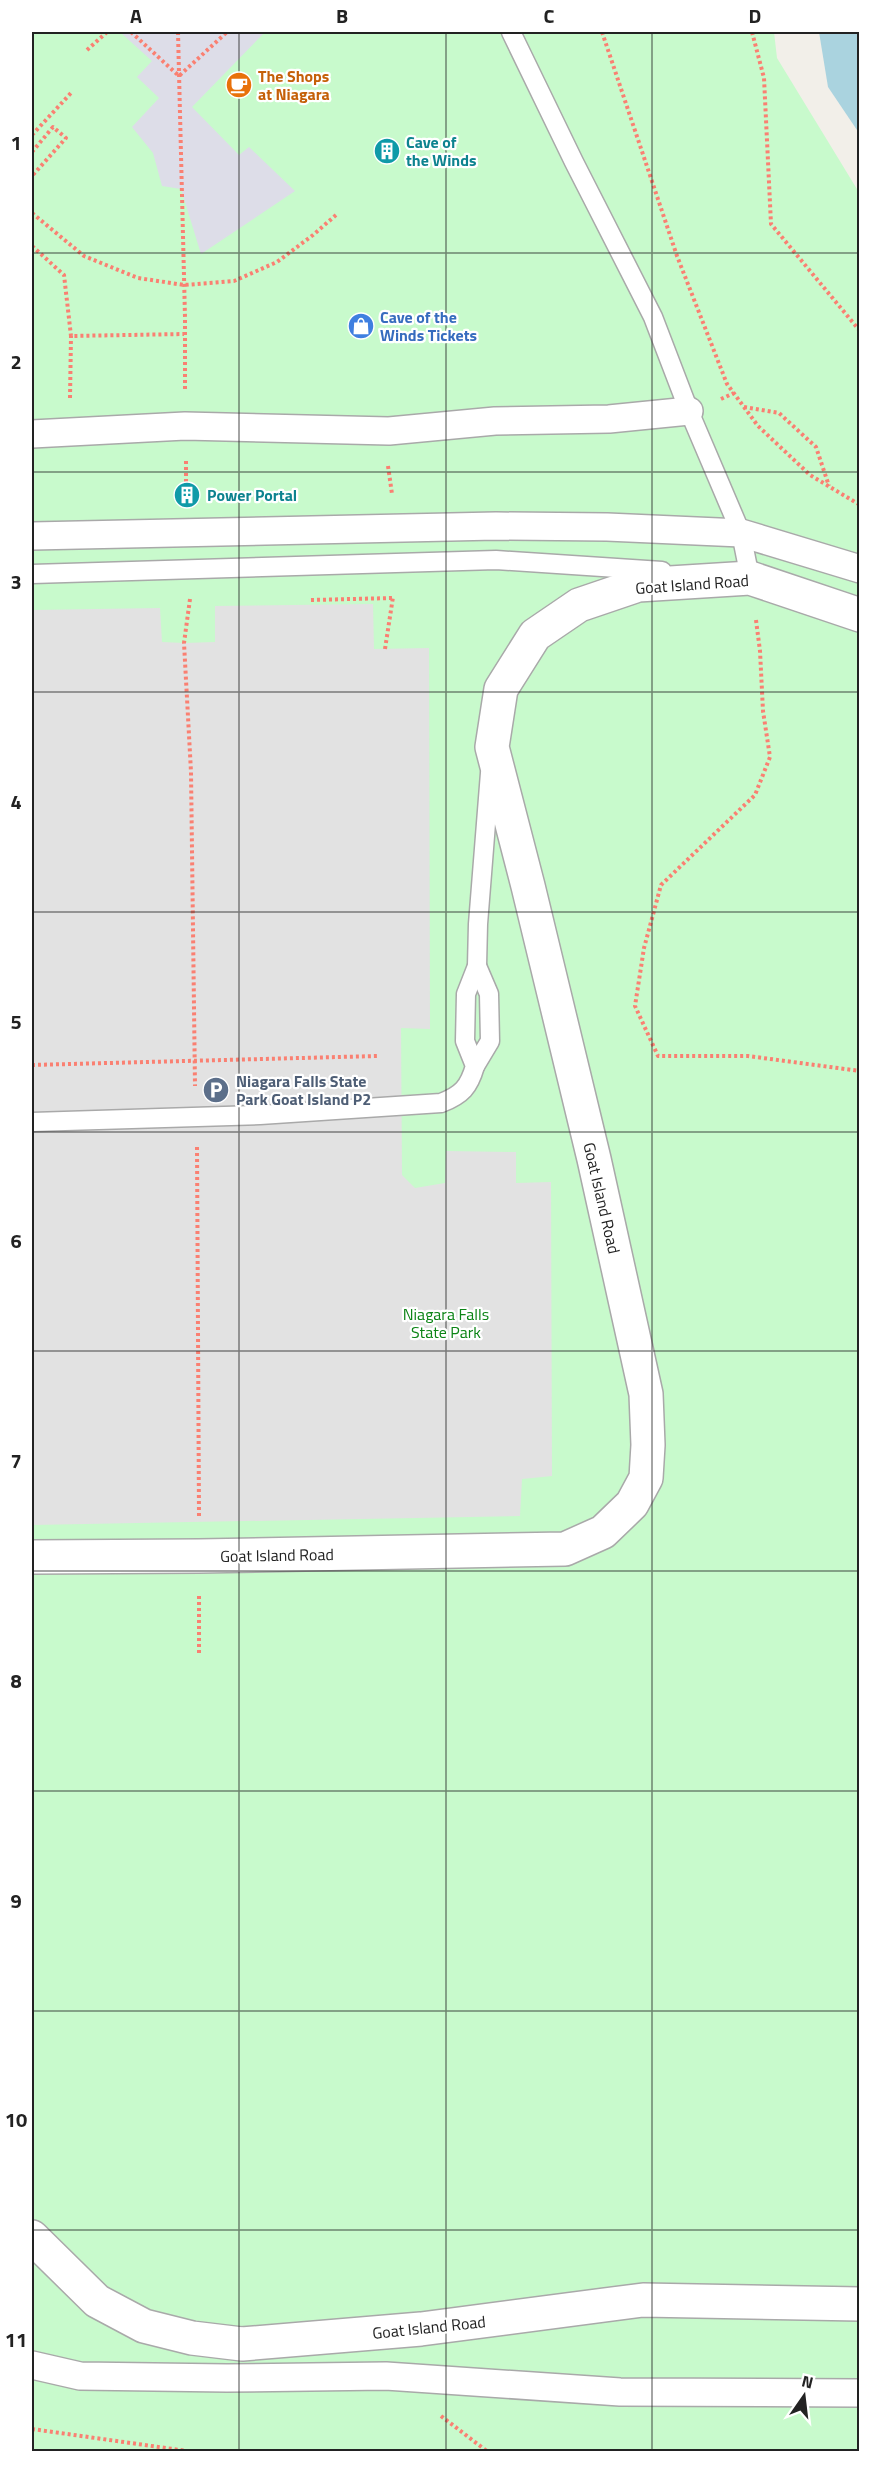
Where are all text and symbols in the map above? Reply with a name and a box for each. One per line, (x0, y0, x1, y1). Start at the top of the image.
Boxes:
text: A (130, 0, 142, 31)
text: B (336, 0, 348, 31)
text: C (544, 0, 555, 31)
text: D (749, 0, 761, 31)
place label: The Shops at Niagara (258, 64, 330, 106)
cafe icon: The Shops at Niagara (224, 70, 254, 100)
text: 1 (10, 127, 22, 158)
place label: Cave of the Winds (406, 130, 477, 172)
building icon: Cave of the Winds (372, 136, 402, 166)
place label: Cave of the Winds Tickets (380, 305, 477, 347)
shop icon: Cave of the Winds Tickets (346, 311, 376, 341)
text: 2 (10, 346, 22, 377)
building icon: Power Portal (172, 480, 202, 510)
place label: Power Portal (207, 483, 297, 507)
text: 3 (10, 566, 22, 597)
street label: Goat Island Road (634, 568, 750, 600)
text: 4 (10, 786, 22, 817)
text: 5 (10, 1006, 22, 1037)
place label: Niagara Falls State Park Goat Island P2 (236, 1069, 371, 1111)
parking icon: Niagara Falls State Park Goat Island P2 (201, 1075, 231, 1105)
street label: Goat Island Road (578, 1140, 626, 1256)
text: 6 (10, 1225, 22, 1256)
park label: Niagara Falls State Park (403, 1302, 489, 1344)
text: 7 (10, 1445, 22, 1476)
street label: Goat Island Road (220, 1542, 334, 1568)
text: 8 (10, 1665, 22, 1696)
text: 9 (10, 1885, 22, 1916)
text: 10 (5, 2104, 27, 2135)
street label: Goat Island Road (371, 2309, 487, 2345)
text: 11 (5, 2324, 27, 2355)
north arrow (774, 2366, 834, 2426)
text: N (799, 2368, 816, 2394)

